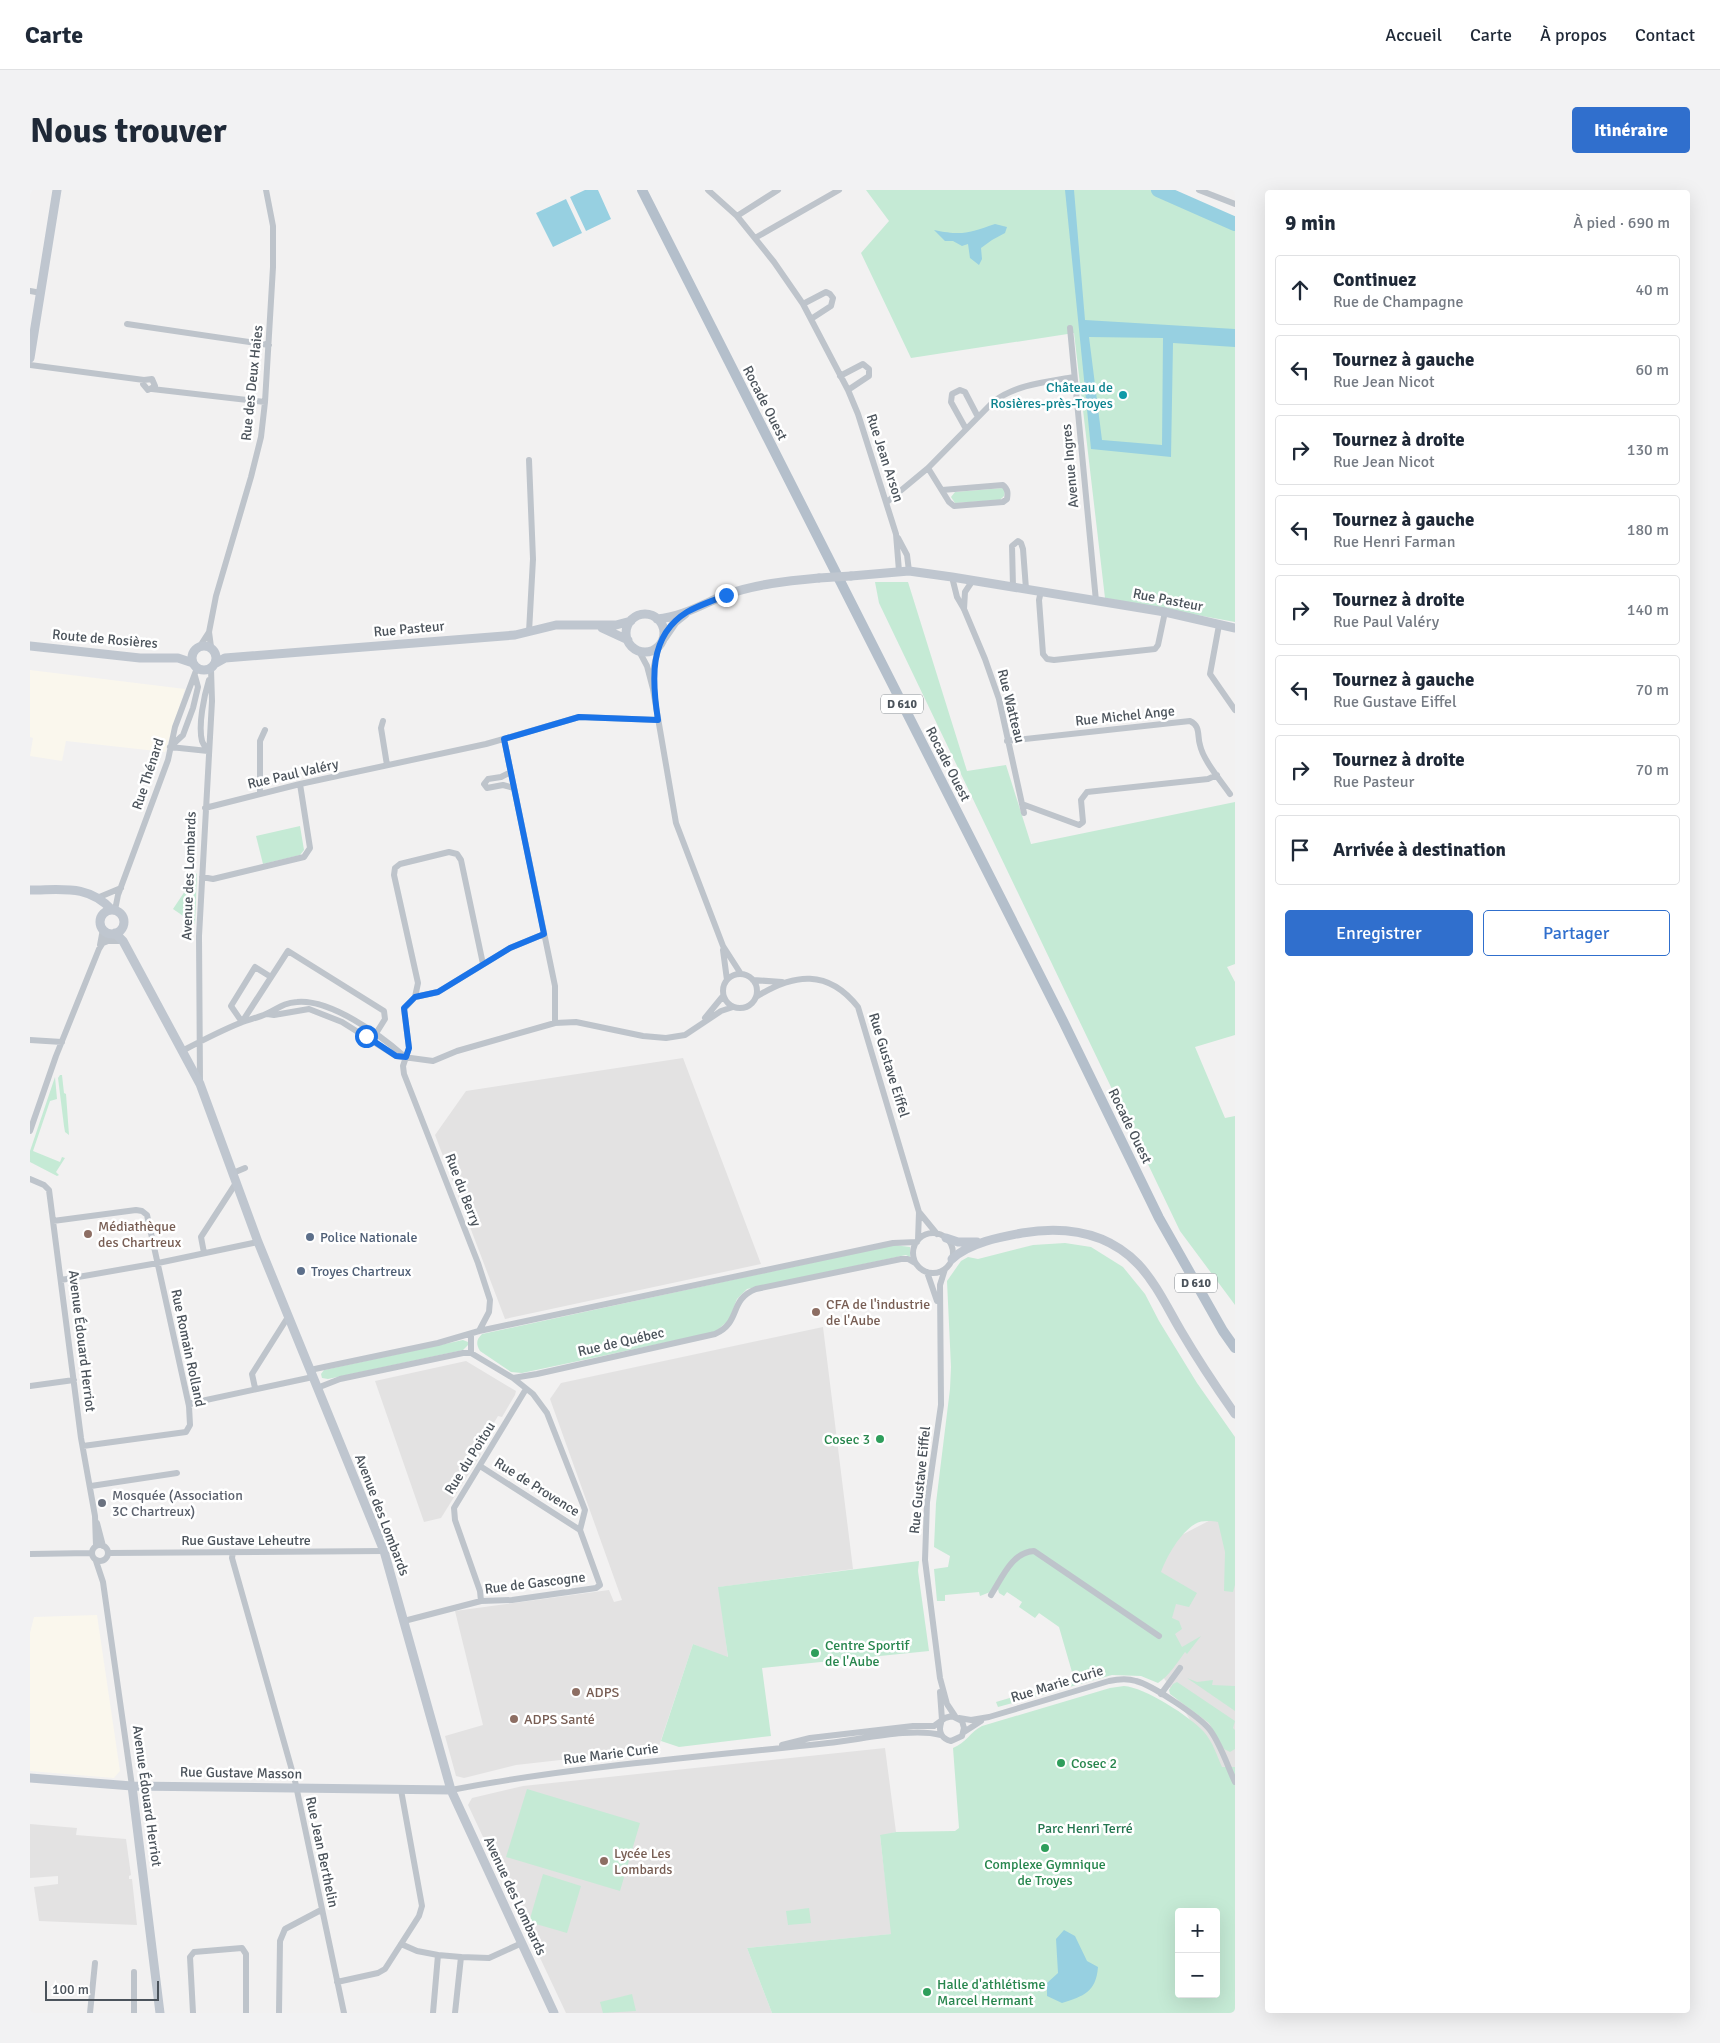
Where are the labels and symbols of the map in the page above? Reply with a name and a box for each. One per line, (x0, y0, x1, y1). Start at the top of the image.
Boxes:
street label: Rue des Deux Haies (237, 324, 267, 442)
street label: Rocade Ouest (739, 363, 791, 443)
place label: Château de Rosières-près-Troyes (990, 379, 1113, 412)
marker: Château de Rosières-près-Troyes (1117, 389, 1129, 401)
street label: Rue Jean Arson (863, 412, 907, 504)
street label: Avenue Ingres (1058, 423, 1082, 509)
route end (715, 584, 738, 607)
street label: Rue Pasteur (1131, 585, 1205, 615)
street label: Rue Pasteur (373, 617, 446, 641)
street label: Route de Rosières (51, 626, 159, 652)
street label: Rue Watteau (994, 667, 1028, 745)
road number: D 610 (881, 694, 923, 714)
street label: Rue Michel Ange (1074, 702, 1176, 730)
street label: Rocade Ouest (922, 724, 974, 804)
street label: Rue Thénard (128, 736, 168, 812)
street label: Rue Paul Valéry (246, 755, 341, 793)
street label: Avenue des Lombards (178, 811, 200, 941)
street label: Rue Gustave Eiffel (865, 1011, 913, 1119)
route start (355, 1025, 378, 1048)
street label: Rocade Ouest (1104, 1086, 1156, 1166)
street label: Rue du Berry (441, 1151, 485, 1229)
place label: Médiathèque des Chartreux (98, 1218, 182, 1251)
marker: Médiathèque des Chartreux (82, 1228, 94, 1240)
place label: Police Nationale (320, 1229, 418, 1246)
marker: Police Nationale (304, 1231, 316, 1243)
place label: Troyes Chartreux (311, 1263, 412, 1280)
marker: Troyes Chartreux (295, 1265, 307, 1277)
street label: Avenue Édouard Herriot (65, 1269, 99, 1413)
road number: D 610 (1175, 1274, 1217, 1292)
street label: Rue Romain Rolland (167, 1288, 209, 1408)
place label: CFA de l'industrie de l'Aube (826, 1296, 930, 1329)
marker: CFA de l'industrie de l'Aube (810, 1306, 822, 1318)
street label: Rue de Québec (576, 1324, 666, 1360)
street label: Rue du Poitou (441, 1419, 499, 1497)
street label: Rue Gustave Eiffel (906, 1425, 934, 1535)
place label: Cosec 3 (824, 1431, 870, 1448)
marker: Cosec 3 (874, 1433, 886, 1445)
street label: Avenue des Lombards (351, 1452, 413, 1578)
street label: Rue de Provence (491, 1454, 583, 1520)
place label: Mosquée (Association 3C Chartreux) (112, 1487, 243, 1520)
marker: Mosquée (Association 3C Chartreux) (96, 1497, 108, 1509)
street label: Rue Gustave Leheutre (181, 1532, 311, 1549)
street label: Rue de Gascogne (484, 1568, 586, 1598)
place label: Centre Sportif de l'Aube (825, 1637, 911, 1670)
marker: Centre Sportif de l'Aube (809, 1647, 821, 1659)
street label: Rue Marie Curie (1009, 1662, 1105, 1706)
place label: ADPS (586, 1684, 620, 1701)
marker: ADPS (570, 1686, 582, 1698)
place label: ADPS Santé (524, 1711, 595, 1728)
marker: ADPS Santé (508, 1713, 520, 1725)
street label: Avenue Édouard Herriot (129, 1724, 165, 1868)
street label: Rue Marie Curie (562, 1740, 660, 1768)
place label: Cosec 2 (1071, 1755, 1117, 1772)
marker: Cosec 2 (1055, 1757, 1067, 1769)
street label: Rue Gustave Masson (180, 1763, 302, 1783)
street label: Rue Jean Berthelin (302, 1795, 342, 1909)
park label: Parc Henri Terré (1037, 1820, 1133, 1837)
street label: Avenue des Lombards (480, 1834, 550, 1958)
marker: Complexe Gymnique de Troyes (1039, 1842, 1051, 1854)
place label: Lycée Les Lombards (614, 1845, 672, 1878)
marker: Lycée Les Lombards (598, 1855, 610, 1867)
place label: Complexe Gymnique de Troyes (984, 1856, 1106, 1889)
place label: Halle d'athlétisme Marcel Hermant (937, 1976, 1045, 2009)
scale bar (45, 1978, 159, 2001)
marker: Halle d'athlétisme Marcel Hermant (921, 1986, 933, 1998)

